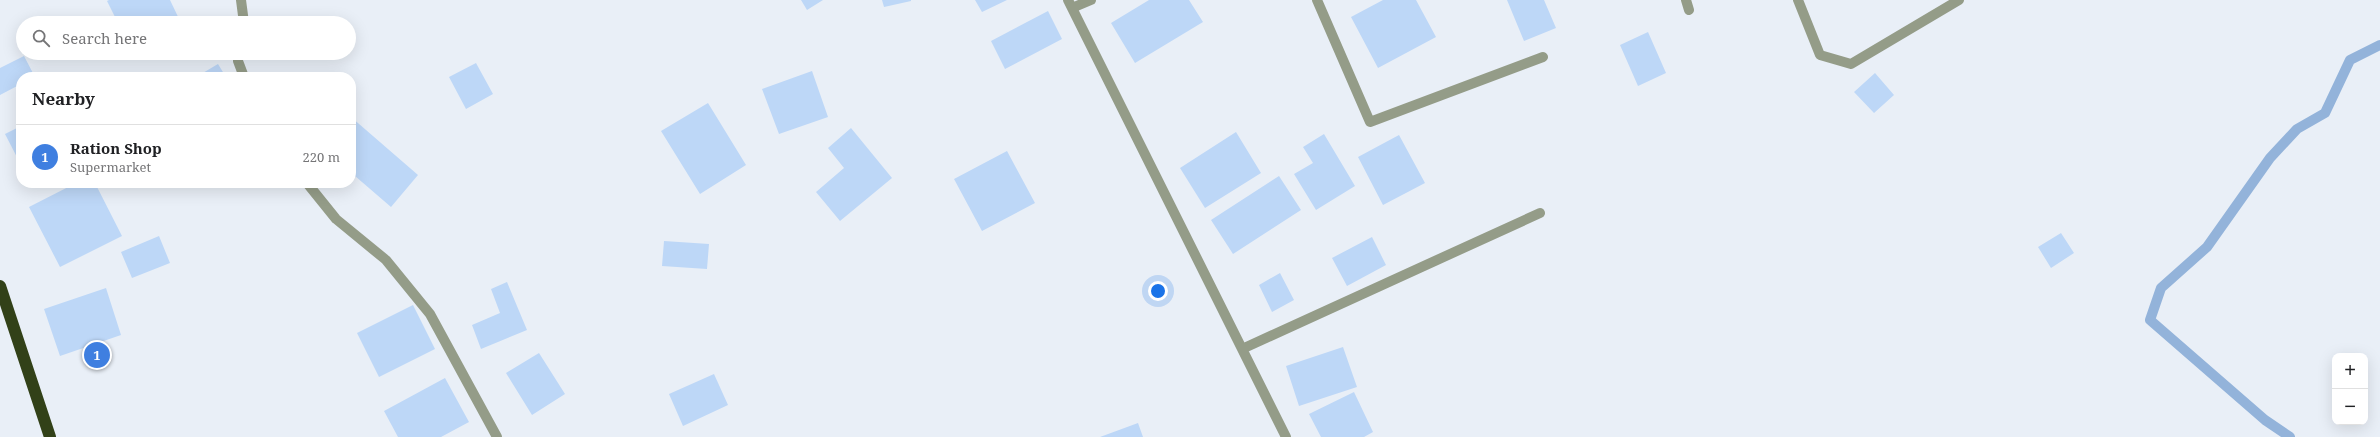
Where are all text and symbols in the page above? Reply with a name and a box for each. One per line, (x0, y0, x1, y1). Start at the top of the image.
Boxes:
search box (16, 16, 356, 60)
icon: search (30, 27, 52, 49)
text: Search here (62, 28, 147, 48)
text: Nearby (32, 87, 95, 110)
text: Ration Shop (70, 138, 162, 158)
text: 1 (41, 148, 49, 166)
text: 220 m (303, 148, 340, 166)
text: Supermarket (70, 158, 151, 176)
your location (1148, 281, 1168, 301)
pin: 1 (84, 340, 110, 370)
map controls (2332, 353, 2368, 425)
button: + (2332, 353, 2368, 389)
button: − (2332, 389, 2368, 425)

